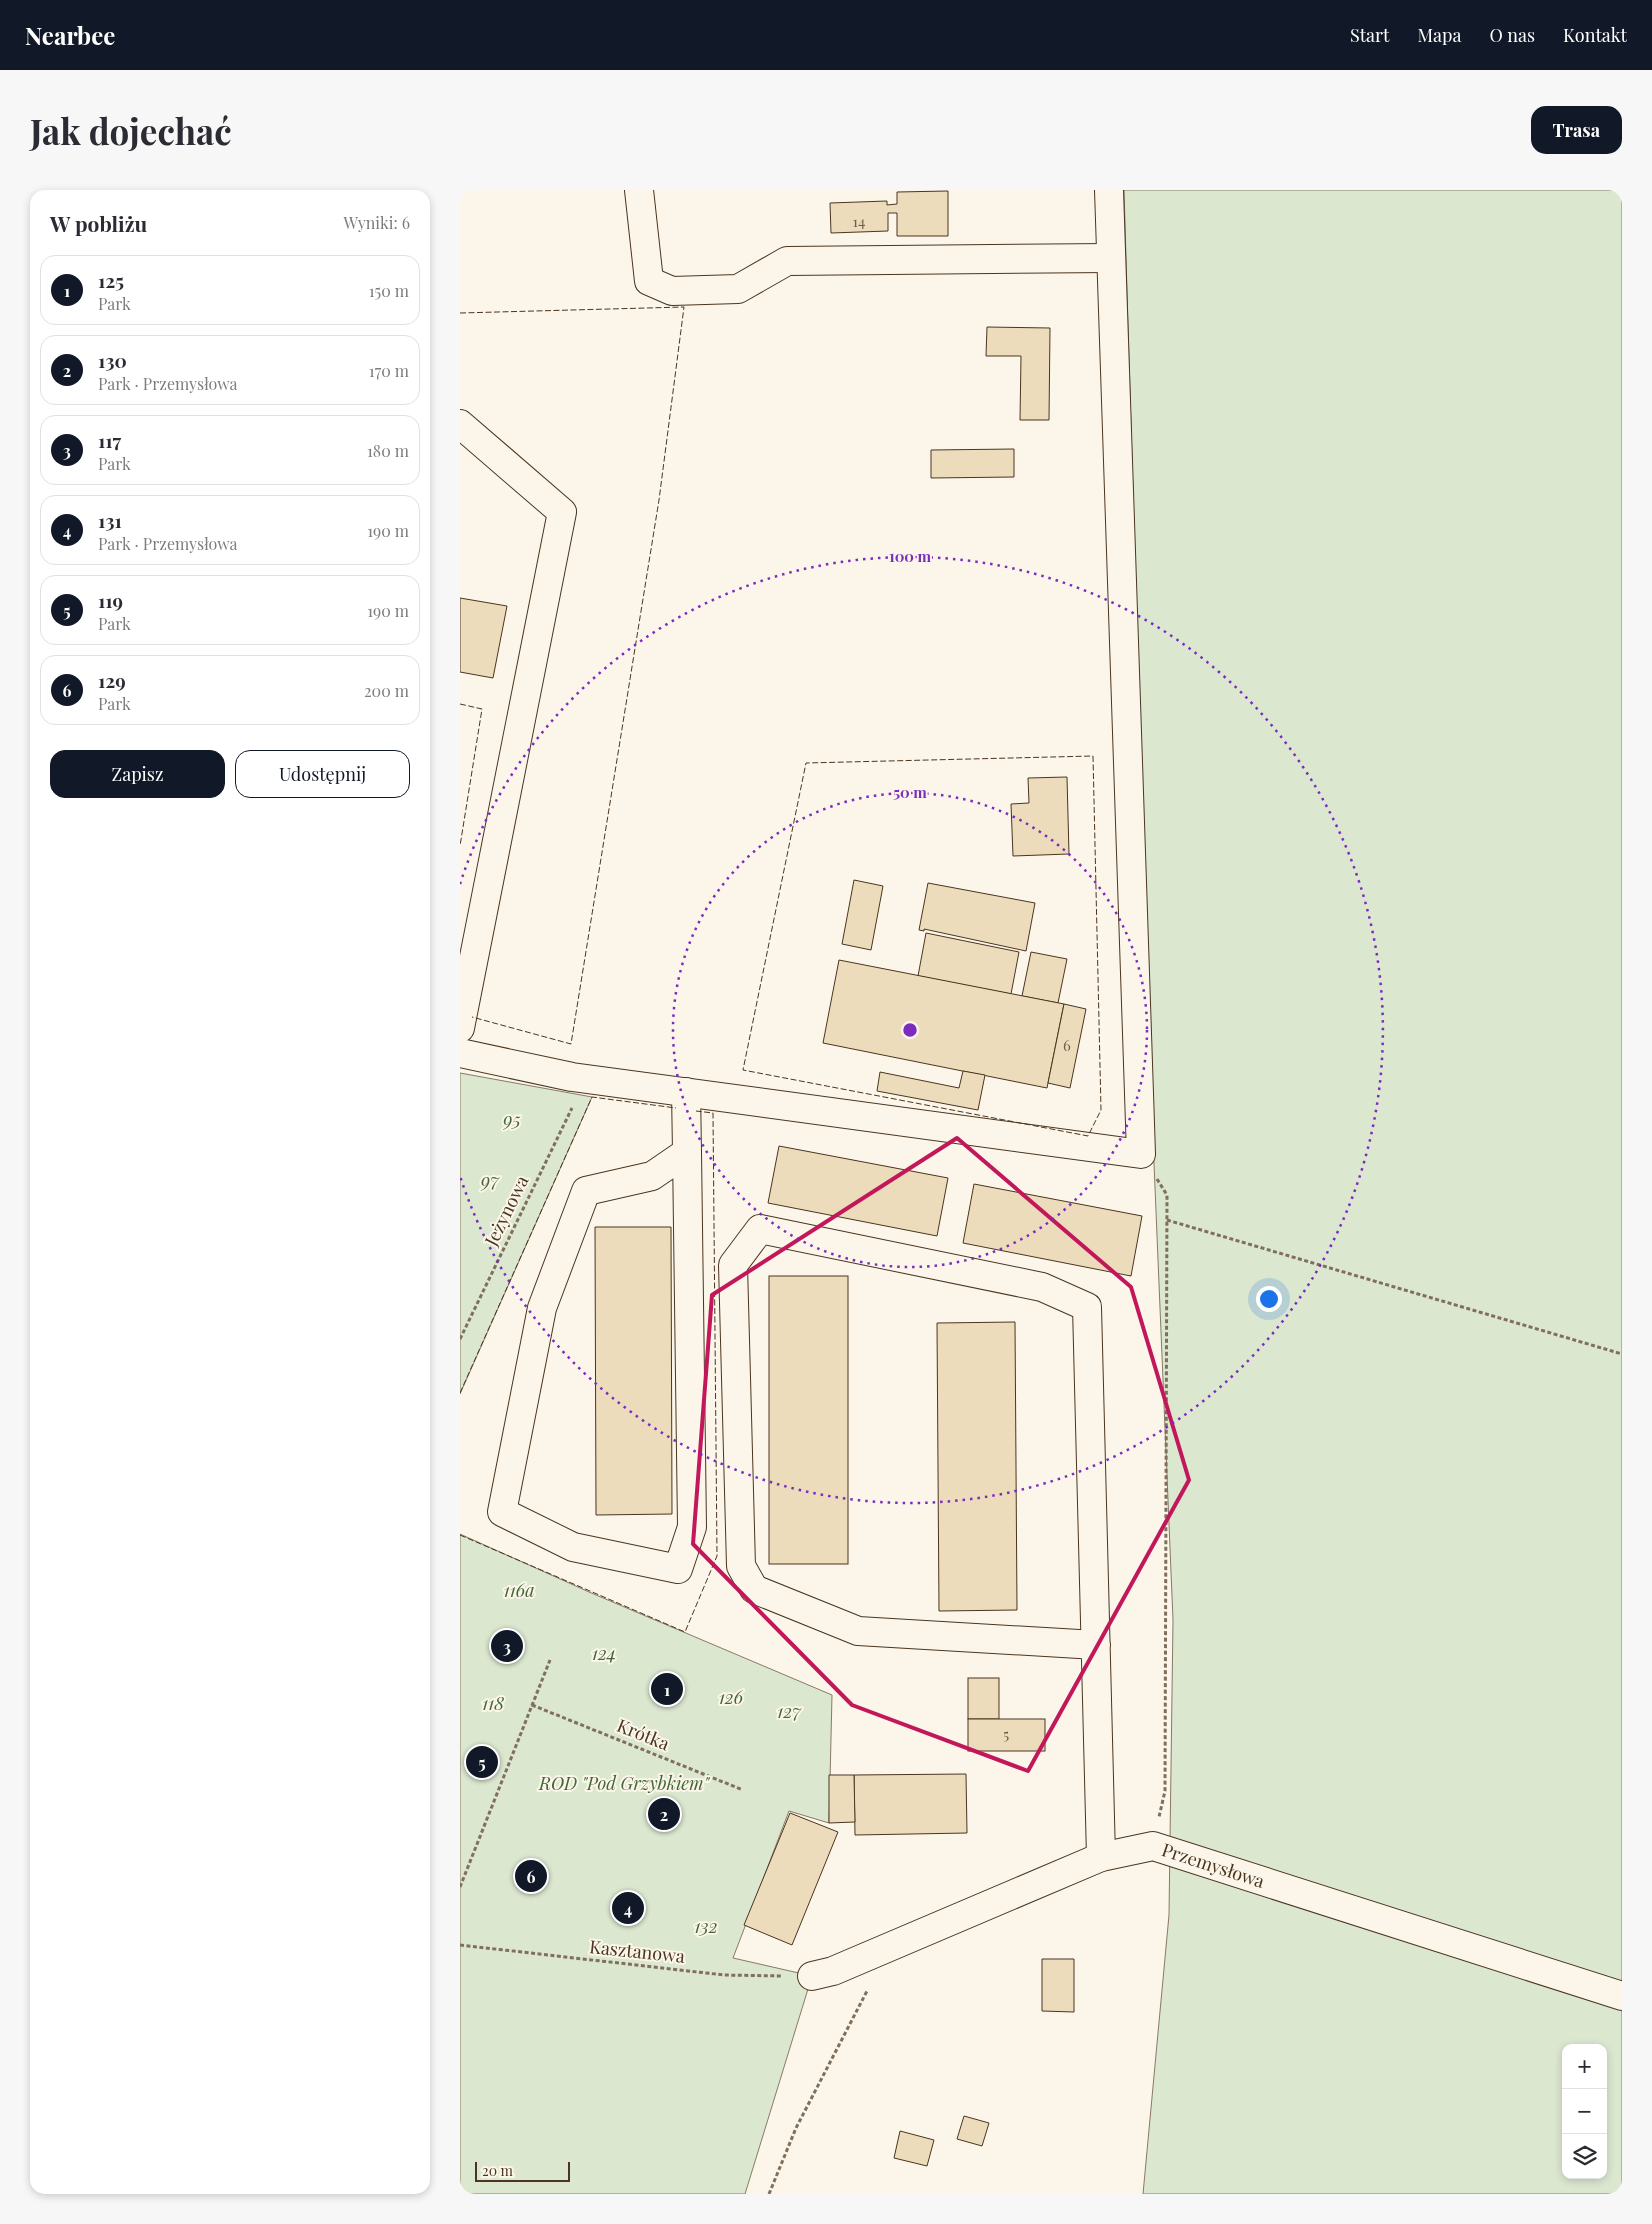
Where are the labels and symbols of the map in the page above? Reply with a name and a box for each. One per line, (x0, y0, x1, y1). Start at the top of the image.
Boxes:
house number: 14 (853, 211, 865, 231)
text: 100 m (889, 546, 932, 566)
text: 50 m (893, 782, 927, 802)
centre of rings (901, 1021, 919, 1039)
house number: 6 (1063, 1035, 1071, 1055)
park label: 95 (502, 1107, 521, 1131)
park label: 97 (480, 1168, 500, 1192)
street label: Jeżynowa (478, 1171, 533, 1251)
your location (1256, 1286, 1282, 1312)
park label: 116a (503, 1578, 535, 1602)
pin: 3 (491, 1627, 523, 1665)
park label: 124 (592, 1641, 616, 1665)
pin: 1 (651, 1670, 683, 1708)
park label: 126 (719, 1685, 744, 1709)
park label: 118 (482, 1691, 504, 1715)
park label: 127 (777, 1699, 802, 1723)
street label: Krótka (614, 1713, 673, 1755)
house number: 5 (1003, 1724, 1009, 1744)
pin: 5 (466, 1743, 498, 1781)
park label: ROD "Pod Grzybkiem" (538, 1771, 711, 1795)
pin: 2 (648, 1795, 680, 1833)
street label: Przemysłowa (1159, 1837, 1268, 1893)
pin: 6 (515, 1857, 547, 1895)
pin: 4 (612, 1889, 644, 1927)
park label: 132 (694, 1914, 718, 1938)
street label: Kasztanowa (588, 1934, 686, 1968)
scale bar (475, 2159, 570, 2182)

